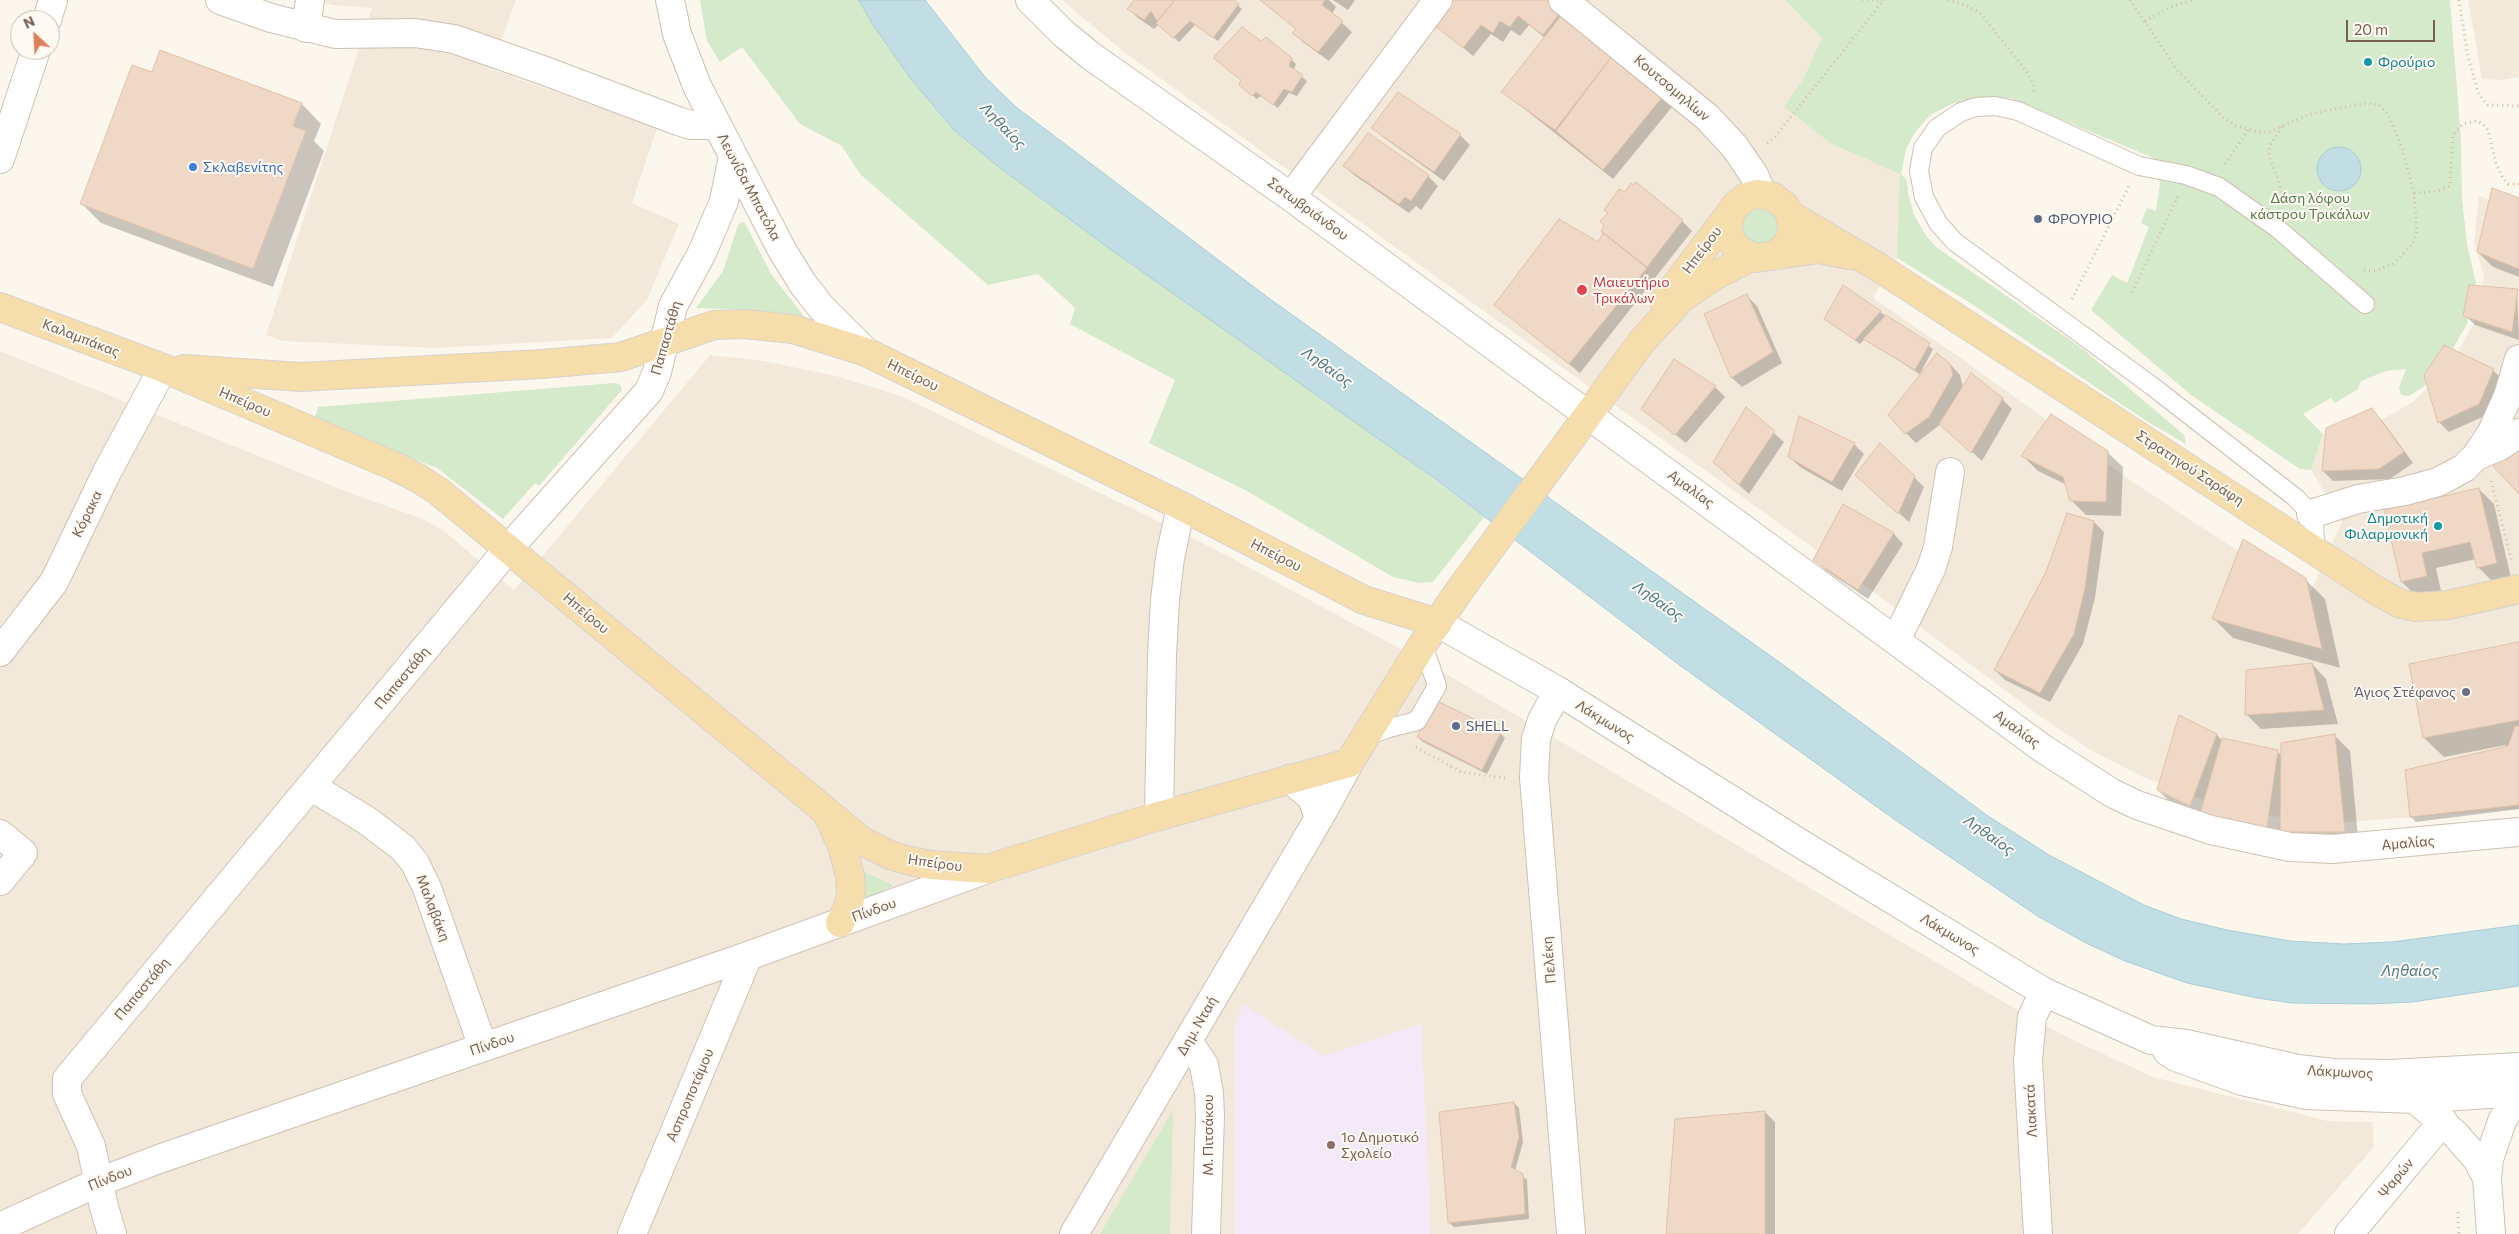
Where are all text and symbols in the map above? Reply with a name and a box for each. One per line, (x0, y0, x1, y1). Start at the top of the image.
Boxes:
north arrow (10, 10, 60, 60)
scale bar (2349, 10, 2438, 42)
text: N (21, 12, 37, 32)
text: 20 m (2354, 20, 2388, 38)
street label: Κουτσομηλίων (1631, 51, 1713, 125)
place label: Φρούριο (2378, 54, 2435, 70)
marker: Φρούριο (2362, 56, 2374, 68)
water label: Ληθαίος (976, 99, 1030, 153)
street label: Λεωνίδα Μπατόλα (714, 130, 784, 244)
place label: Σκλαβενίτης (203, 159, 283, 175)
marker: Σκλαβενίτης (187, 161, 199, 173)
street label: Σατωβριάνδου (1264, 174, 1352, 244)
park label: Δάση λόφου κάστρου Τρικάλων (2250, 190, 2370, 222)
place label: ΦΡΟΥΡΙΟ (2048, 211, 2113, 227)
marker: ΦΡΟΥΡΙΟ (2032, 213, 2044, 225)
street label: Ηπείρου (1679, 223, 1725, 277)
place label: Μαιευτήριο Τρικάλων (1593, 274, 1670, 306)
marker: Μαιευτήριο Τρικάλων (1575, 283, 1589, 297)
street label: Παπαστάθη (647, 299, 685, 377)
street label: Καλαμπάκας (40, 316, 122, 360)
water label: Ληθαίος (1298, 343, 1356, 391)
street label: Ηπείρου (885, 355, 941, 395)
street label: Ηπείρου (216, 384, 274, 420)
street label: Στρατηγού Σαράφη (2133, 427, 2247, 509)
street label: Αμαλίας (1665, 467, 1717, 511)
street label: Κόρακα (68, 488, 106, 540)
place label: Δημοτική Φιλαρμονική (2345, 510, 2428, 542)
marker: Δημοτική Φιλαρμονική (2432, 520, 2444, 532)
street label: Ηπείρου (1248, 535, 1304, 575)
water label: Ληθαίος (1629, 577, 1687, 625)
street label: Ηπείρου (560, 589, 612, 637)
street label: Παπαστάθη (371, 643, 433, 713)
place label: Άγιος Στέφανος (2354, 684, 2456, 700)
marker: Άγιος Στέφανος (2460, 686, 2472, 698)
street label: Λάκμωνος (1572, 696, 1638, 746)
street label: Αμαλίας (1991, 707, 2043, 751)
place label: SHELL (1466, 718, 1509, 734)
marker: SHELL (1450, 720, 1462, 732)
water label: Ληθαίος (1960, 811, 2018, 859)
street label: Αμαλίας (2381, 832, 2435, 854)
street label: Ηπείρου (907, 851, 963, 875)
street label: Μαλαβάκη (413, 872, 453, 944)
street label: Πίνδου (850, 894, 898, 926)
street label: Λάκμωνος (1917, 910, 1983, 958)
street label: Πελέκη (1539, 936, 1559, 984)
street label: Παπαστάθη (111, 954, 173, 1024)
water label: Ληθαίος (2381, 962, 2439, 980)
street label: Δημ. Νταή (1173, 993, 1221, 1059)
street label: Πίνδου (468, 1029, 516, 1059)
street label: Ασπροποτάμου (663, 1046, 717, 1144)
street label: Λάκμωνος (2306, 1062, 2374, 1082)
street label: Λιακατά (2021, 1084, 2041, 1138)
street label: Μ. Πιτσάκου (1200, 1094, 1216, 1176)
place label: 1ο Δημοτικό Σχολείο (1341, 1129, 1419, 1162)
marker: 1ο Δημοτικό Σχολείο (1325, 1139, 1337, 1151)
street label: Ψαρών (2375, 1155, 2417, 1201)
street label: Πίνδου (86, 1162, 134, 1194)

